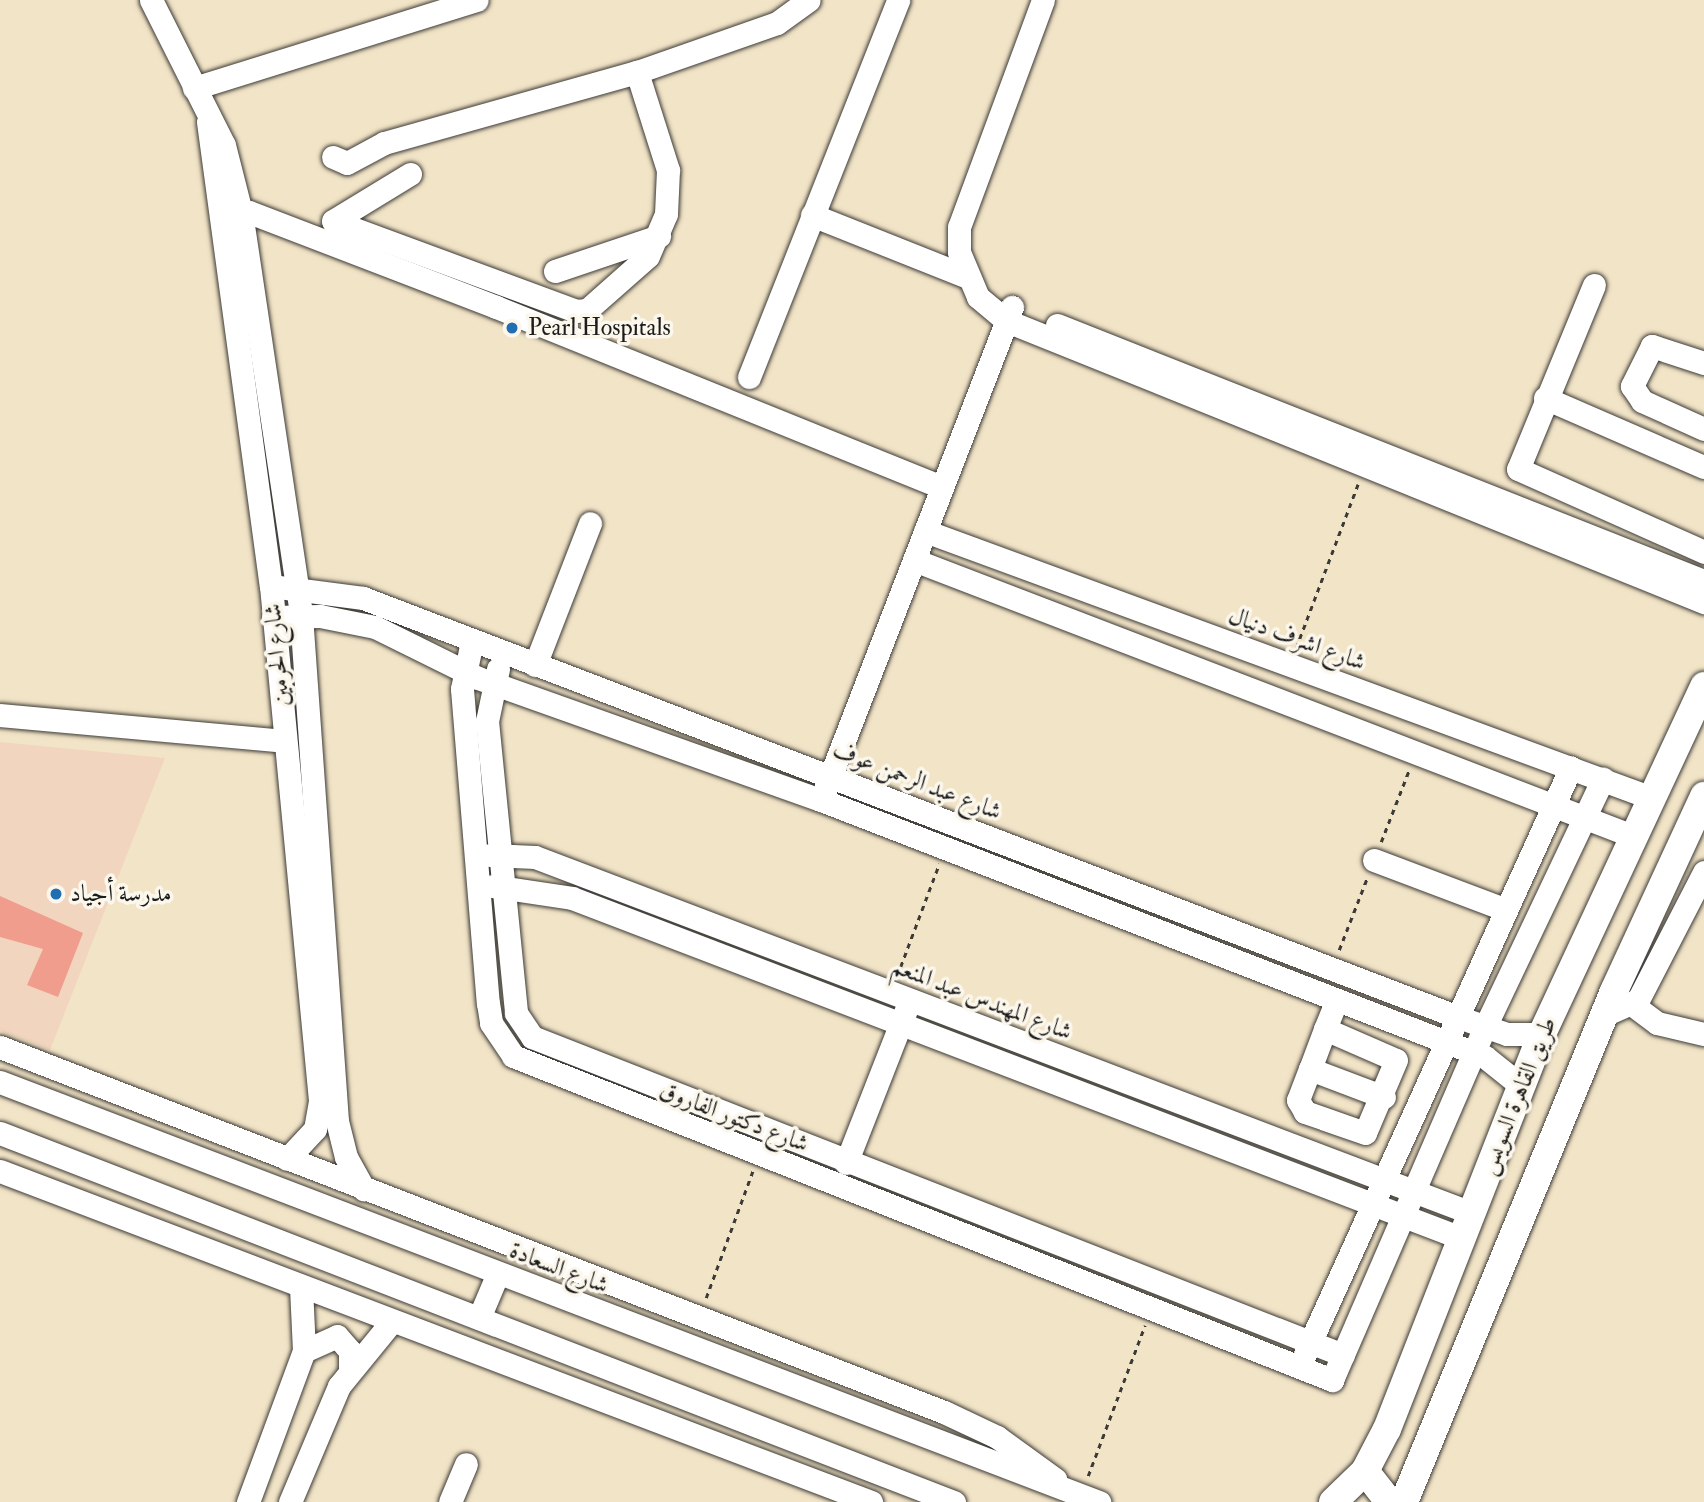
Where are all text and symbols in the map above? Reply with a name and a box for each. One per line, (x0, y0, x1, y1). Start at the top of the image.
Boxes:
place label: Pearl Hospitals (528, 314, 671, 342)
marker: Pearl Hospitals (502, 318, 522, 338)
street label: شارع اشرف دنيال (1225, 601, 1369, 677)
street label: شارع الحرمين (258, 603, 296, 707)
street label: شارع عبد الرحمن عوف (829, 736, 1005, 826)
place label: مدرسة أجياد (70, 880, 171, 908)
marker: مدرسة أجياد (48, 886, 64, 902)
street label: شارع المهندس عبد المنعم (888, 951, 1076, 1047)
street label: طريق القاهرة السويس (1473, 1013, 1563, 1179)
street label: شارع دكتور الفاروق (656, 1075, 812, 1159)
street label: شارع السعادة (505, 1236, 613, 1300)

